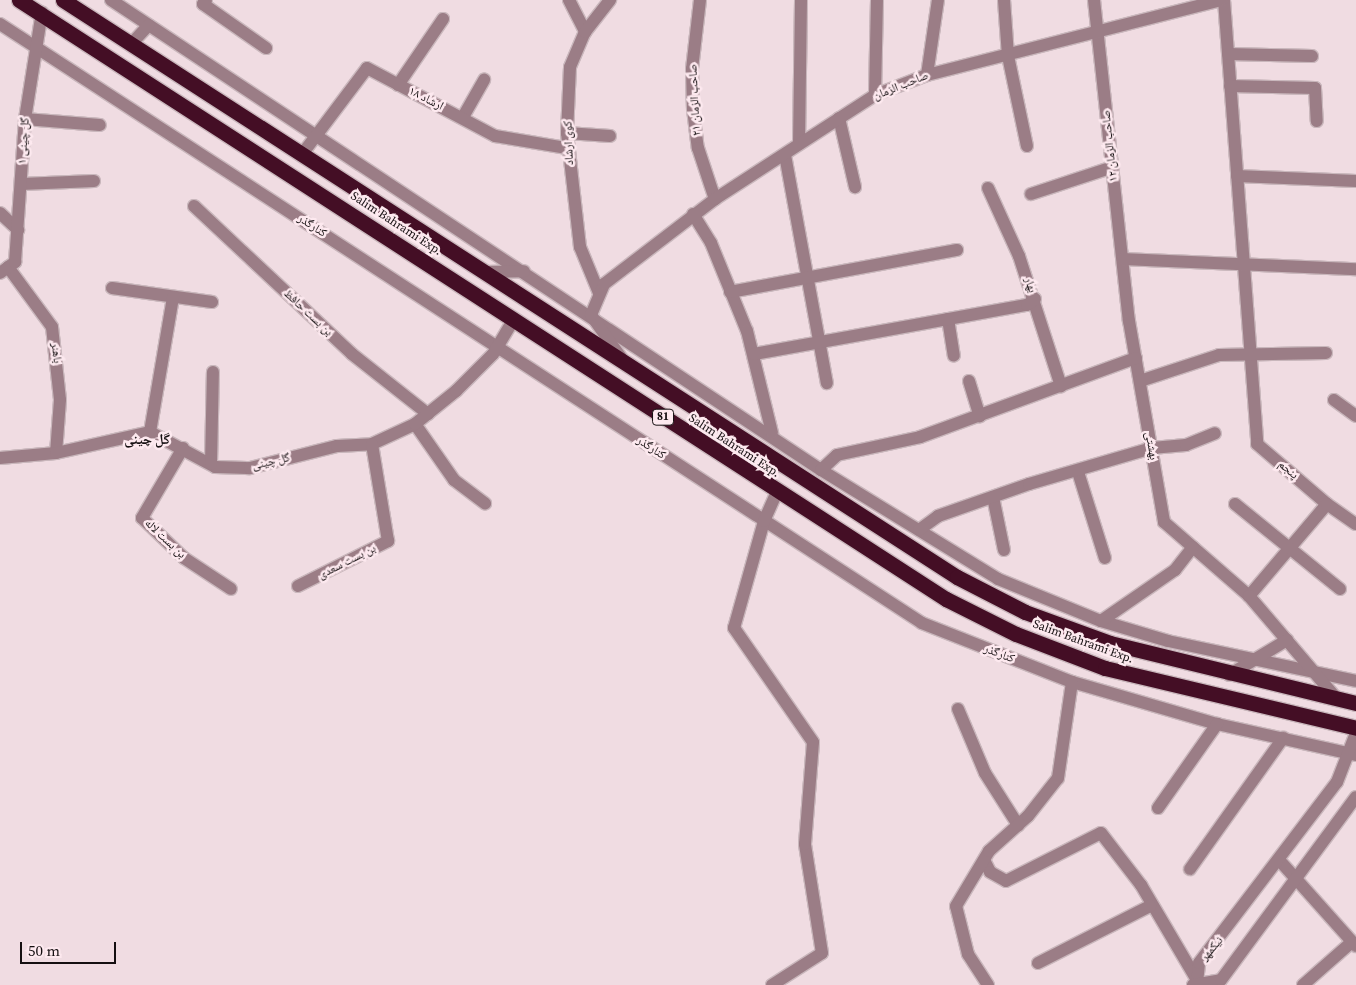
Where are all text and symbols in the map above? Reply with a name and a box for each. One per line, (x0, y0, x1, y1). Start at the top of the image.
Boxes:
street label: صاحب الزمان ۲۱ (686, 64, 704, 136)
street label: صاحب الزمان (871, 68, 931, 104)
street label: ارشاد ۱۸ (406, 84, 446, 114)
street label: صاحب الزمان ۱۲ (1099, 109, 1121, 183)
street label: گل چینی ۱ (15, 117, 33, 165)
street label: کوی ارشاد (561, 121, 577, 165)
street label: Salim Bahrami Exp. (348, 189, 444, 259)
street label: کنارگذر (295, 211, 329, 241)
street label: بهار (1021, 275, 1039, 295)
street label: بن بست حافظ (280, 287, 336, 339)
street label: باهنر (48, 342, 64, 364)
road number: 81 (652, 408, 674, 426)
street label: Salim Bahrami Exp. (686, 411, 782, 481)
district label: گل چینی (124, 431, 170, 447)
street label: بهشتی (1141, 431, 1161, 461)
street label: کنارگذر (634, 433, 668, 463)
street label: گل چینی (251, 451, 291, 473)
street label: پنجم (1275, 457, 1301, 483)
street label: بن بست لاله (141, 516, 189, 562)
street label: بن بست سعدی (316, 541, 378, 583)
street label: Salim Bahrami Exp. (1031, 617, 1135, 667)
street label: کنارگذر (982, 642, 1016, 666)
scale bar (22, 932, 119, 964)
street label: نیکمهر (1198, 934, 1226, 964)
text: 50 m (28, 940, 60, 961)

